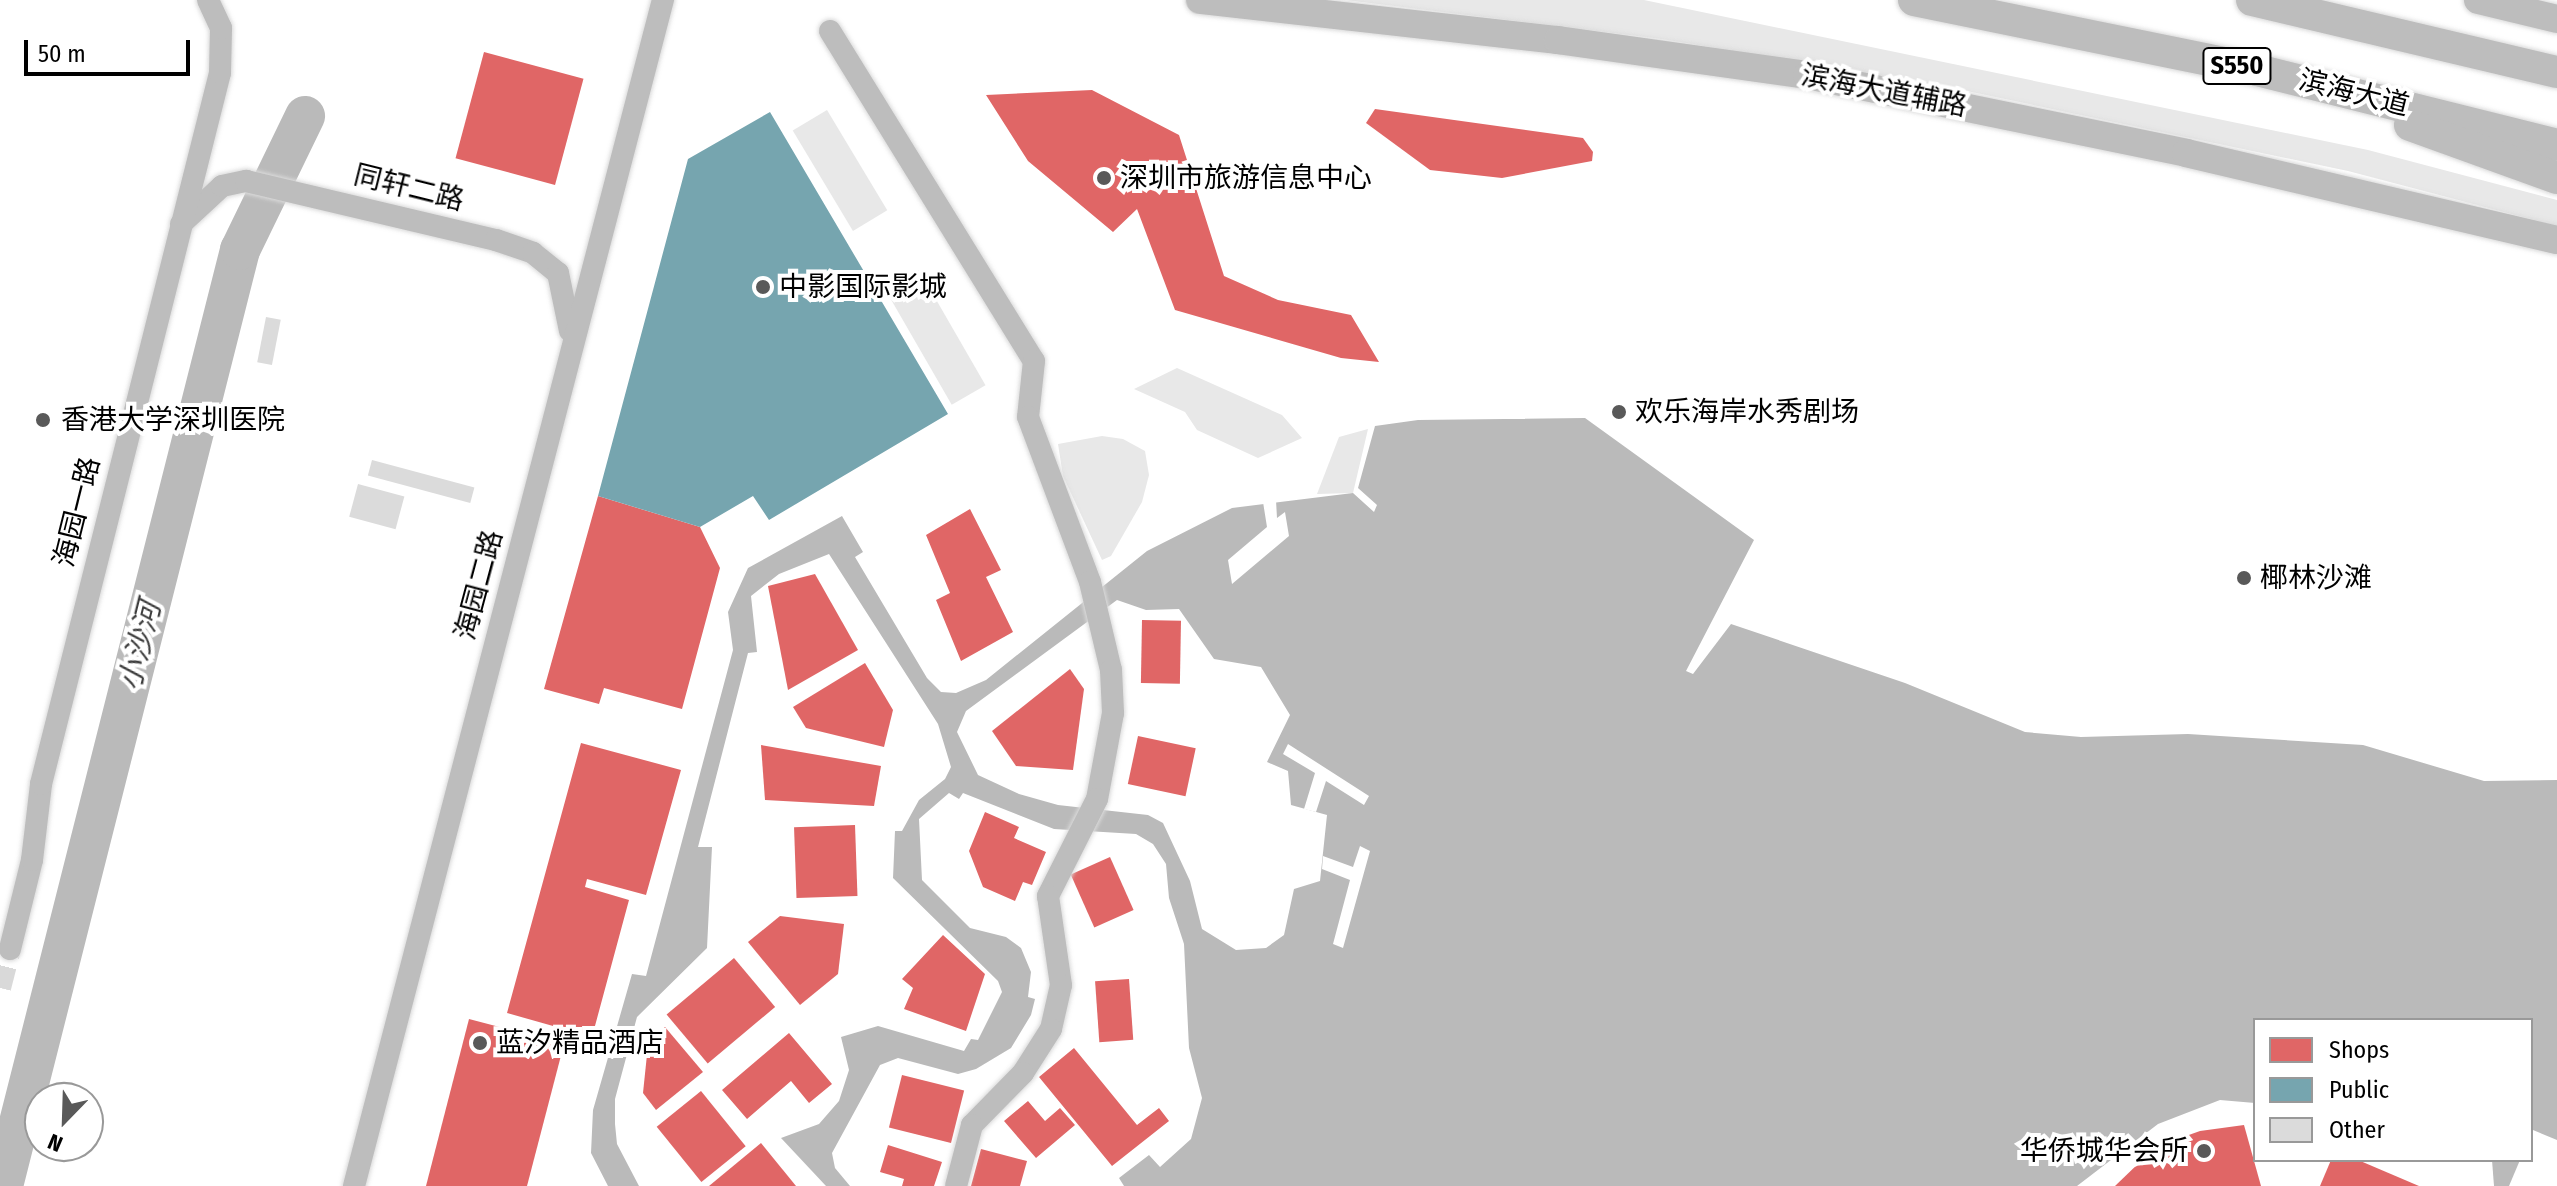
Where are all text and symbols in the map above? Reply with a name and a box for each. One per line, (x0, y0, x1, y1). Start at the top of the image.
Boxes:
scale bar (28, 24, 194, 74)
text: 50 m (38, 40, 86, 68)
road number: S550 (2201, 44, 2273, 88)
street label: 滨海大道辅路 (1798, 58, 1970, 124)
street label: 滨海大道 (2296, 63, 2412, 123)
street label: 同轩二路 (351, 158, 467, 218)
place label: 深圳市旅游信息中心 (1120, 161, 1372, 195)
marker: 深圳市旅游信息中心 (1095, 169, 1113, 187)
place label: 中影国际影城 (779, 270, 947, 304)
marker: 中影国际影城 (754, 278, 772, 296)
place label: 欢乐海岸水秀剧场 (1635, 395, 1859, 429)
place label: 香港大学深圳医院 (61, 403, 285, 437)
marker: 欢乐海岸水秀剧场 (1610, 403, 1628, 421)
marker: 香港大学深圳医院 (32, 409, 54, 431)
street label: 海园一路 (47, 454, 107, 570)
street label: 海园二路 (448, 527, 510, 643)
place label: 椰林沙滩 (2260, 561, 2372, 595)
marker: 椰林沙滩 (2235, 569, 2253, 587)
water label: 小沙河 (112, 598, 168, 694)
legend (2253, 1018, 2533, 1162)
place label: 蓝汐精品酒店 (496, 1026, 664, 1060)
marker: 蓝汐精品酒店 (471, 1034, 489, 1052)
text: Shops (2329, 1036, 2389, 1064)
text: Public (2329, 1076, 2389, 1104)
north arrow (24, 1082, 104, 1162)
text: Other (2329, 1116, 2385, 1144)
text: N (44, 1128, 67, 1158)
place label: 华侨城华会所 (2020, 1134, 2188, 1168)
marker: 华侨城华会所 (2195, 1142, 2213, 1160)

